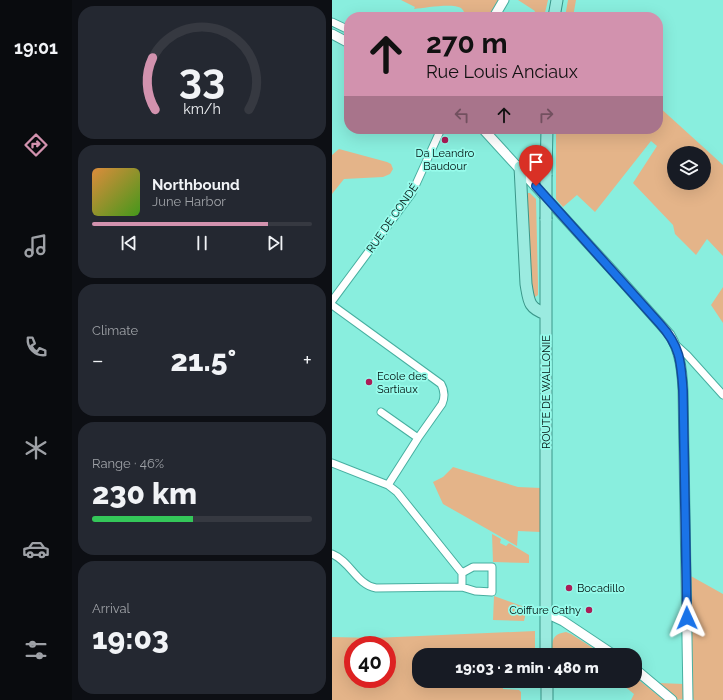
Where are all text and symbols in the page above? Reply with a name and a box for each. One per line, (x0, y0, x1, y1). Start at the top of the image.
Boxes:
text: 270 m (426, 27, 507, 60)
icon: ahead (360, 28, 412, 80)
text: 19:01 (14, 37, 58, 58)
text: 33 (179, 54, 225, 103)
text: Rue Louis Anciaux (426, 61, 578, 82)
text: km/h (183, 101, 221, 117)
icon: left (451, 104, 473, 126)
icon: ahead (493, 104, 515, 126)
icon: right (535, 104, 557, 126)
icon: directions (22, 131, 50, 159)
marker: Da Leandro Baudour (440, 135, 450, 145)
pin (519, 145, 553, 186)
map controls (667, 146, 711, 190)
button: layers (667, 146, 711, 190)
place label: Da Leandro Baudour (416, 147, 475, 173)
icon: arrive (525, 151, 547, 173)
text: Northbound (152, 176, 240, 194)
street label: RUE DE CONDÉ (363, 181, 421, 255)
text: June Harbor (152, 194, 226, 209)
icon: music (22, 232, 50, 260)
icon: previous (118, 232, 140, 254)
icon: pause (191, 232, 213, 254)
icon: next (264, 232, 286, 254)
text: Climate (92, 323, 138, 338)
icon: phone (22, 333, 50, 361)
street label: ROUTE DE WALLONIE (540, 335, 553, 449)
text: 21.5° (171, 343, 236, 378)
text: − (92, 347, 104, 373)
text: + (303, 347, 312, 373)
place label: Ecole des Sartiaux (377, 370, 427, 396)
marker: Ecole des Sartiaux (364, 377, 374, 387)
icon: climate (22, 434, 50, 462)
text: Range · 46% (92, 456, 164, 471)
text: 230 km (92, 476, 197, 511)
icon: car (22, 535, 50, 563)
place label: Bocadillo (577, 582, 625, 595)
marker: Bocadillo (564, 583, 574, 593)
position arrow (666, 597, 708, 639)
text: Arrival (92, 601, 130, 616)
place label: Coiffure Cathy (509, 604, 581, 617)
marker: Coiffure Cathy (584, 605, 594, 615)
text: 19:03 (92, 621, 169, 656)
icon: filters (22, 636, 50, 664)
speed limit sign: 40 (344, 636, 396, 688)
text: 19:03 · 2 min · 480 m (455, 659, 599, 677)

